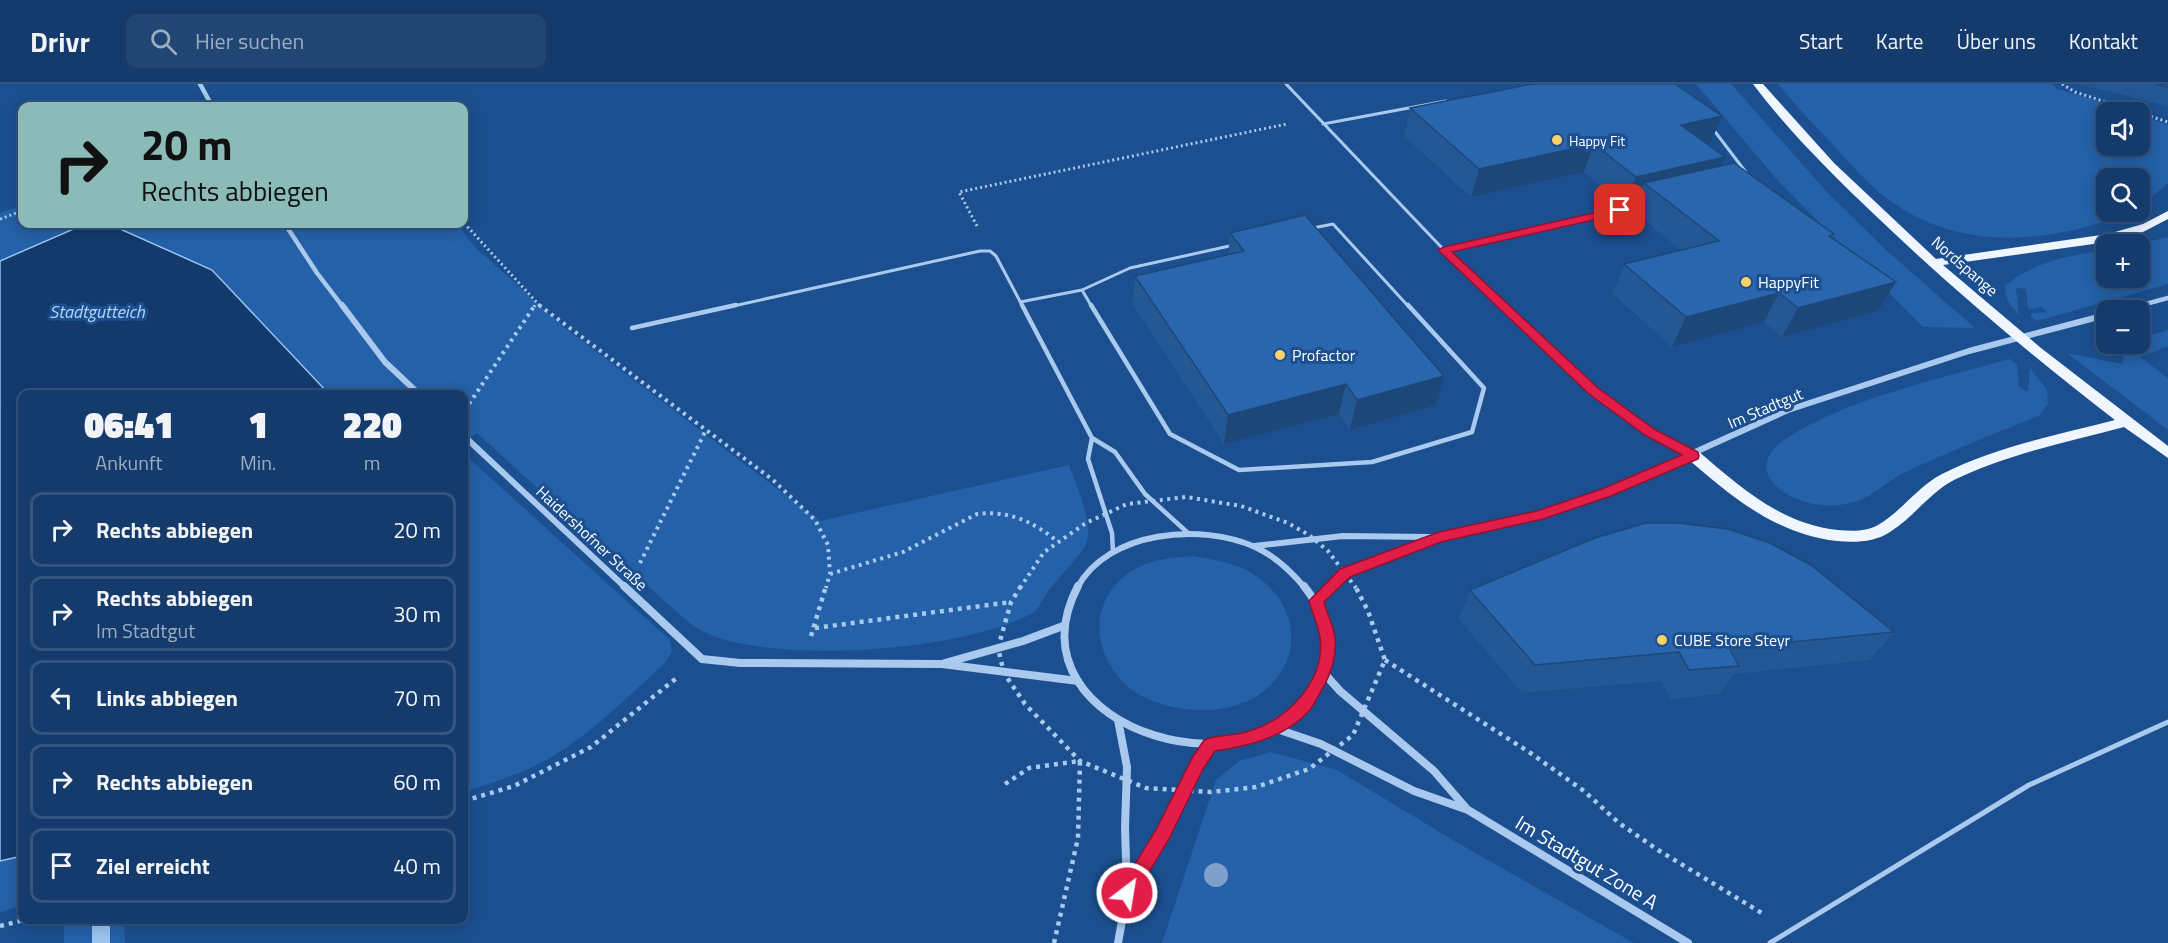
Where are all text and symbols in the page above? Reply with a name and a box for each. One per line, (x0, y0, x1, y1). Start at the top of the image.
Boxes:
search box (126, 14, 546, 68)
text: Drivr (30, 20, 90, 63)
text: Hier suchen (195, 24, 304, 58)
icon: search (147, 25, 180, 58)
text: Start (1799, 25, 1843, 57)
text: Karte (1876, 25, 1923, 57)
text: Über uns (1956, 25, 2036, 57)
text: Kontakt (2069, 25, 2138, 57)
map controls (2096, 102, 2150, 354)
button: sound (2096, 102, 2150, 156)
text: 20 m (141, 112, 233, 176)
icon: right (42, 126, 120, 204)
place label: Happy Fit (1569, 130, 1625, 151)
marker: Happy Fit (1550, 133, 1564, 147)
button: search (2096, 168, 2150, 222)
text: Rechts abbiegen (141, 170, 329, 211)
pin (1594, 184, 1645, 235)
icon: arrive (1603, 193, 1636, 226)
street label: Nordspange (1926, 230, 2004, 302)
button: + (2096, 234, 2150, 288)
place label: HappyFit (1758, 270, 1819, 294)
marker: HappyFit (1739, 275, 1753, 289)
water label: Stadtgutteich (49, 298, 146, 325)
button: − (2096, 300, 2150, 354)
place label: Profactor (1292, 343, 1356, 367)
marker: Profactor (1273, 348, 1287, 362)
street label: Im Stadtgut (1724, 381, 1807, 435)
text: 06:41 (84, 397, 174, 452)
text: 1 (248, 397, 268, 452)
text: 220 (342, 397, 402, 452)
text: Ankunft (95, 447, 163, 478)
text: Min. (240, 447, 276, 478)
text: m (364, 447, 380, 478)
street label: Haidershofner Straße (531, 480, 653, 596)
icon: right (45, 513, 78, 546)
text: Rechts abbiegen (96, 513, 253, 547)
text: 20 m (393, 513, 441, 547)
text: Rechts abbiegen (96, 581, 253, 615)
icon: right (45, 597, 78, 630)
text: 30 m (393, 597, 441, 631)
text: Im Stadtgut (96, 615, 195, 646)
place label: CUBE Store Steyr (1674, 628, 1791, 652)
marker: CUBE Store Steyr (1655, 633, 1669, 647)
icon: left (45, 681, 78, 714)
text: Links abbiegen (96, 681, 238, 715)
text: 70 m (393, 681, 441, 715)
icon: right (45, 765, 78, 798)
text: Rechts abbiegen (96, 765, 253, 799)
text: 60 m (393, 765, 441, 799)
street label: Im Stadtgut Zone A (1510, 807, 1664, 917)
icon: arrive (45, 849, 78, 882)
text: Ziel erreicht (96, 849, 210, 883)
text: 40 m (393, 849, 441, 883)
position arrow (1095, 861, 1159, 925)

